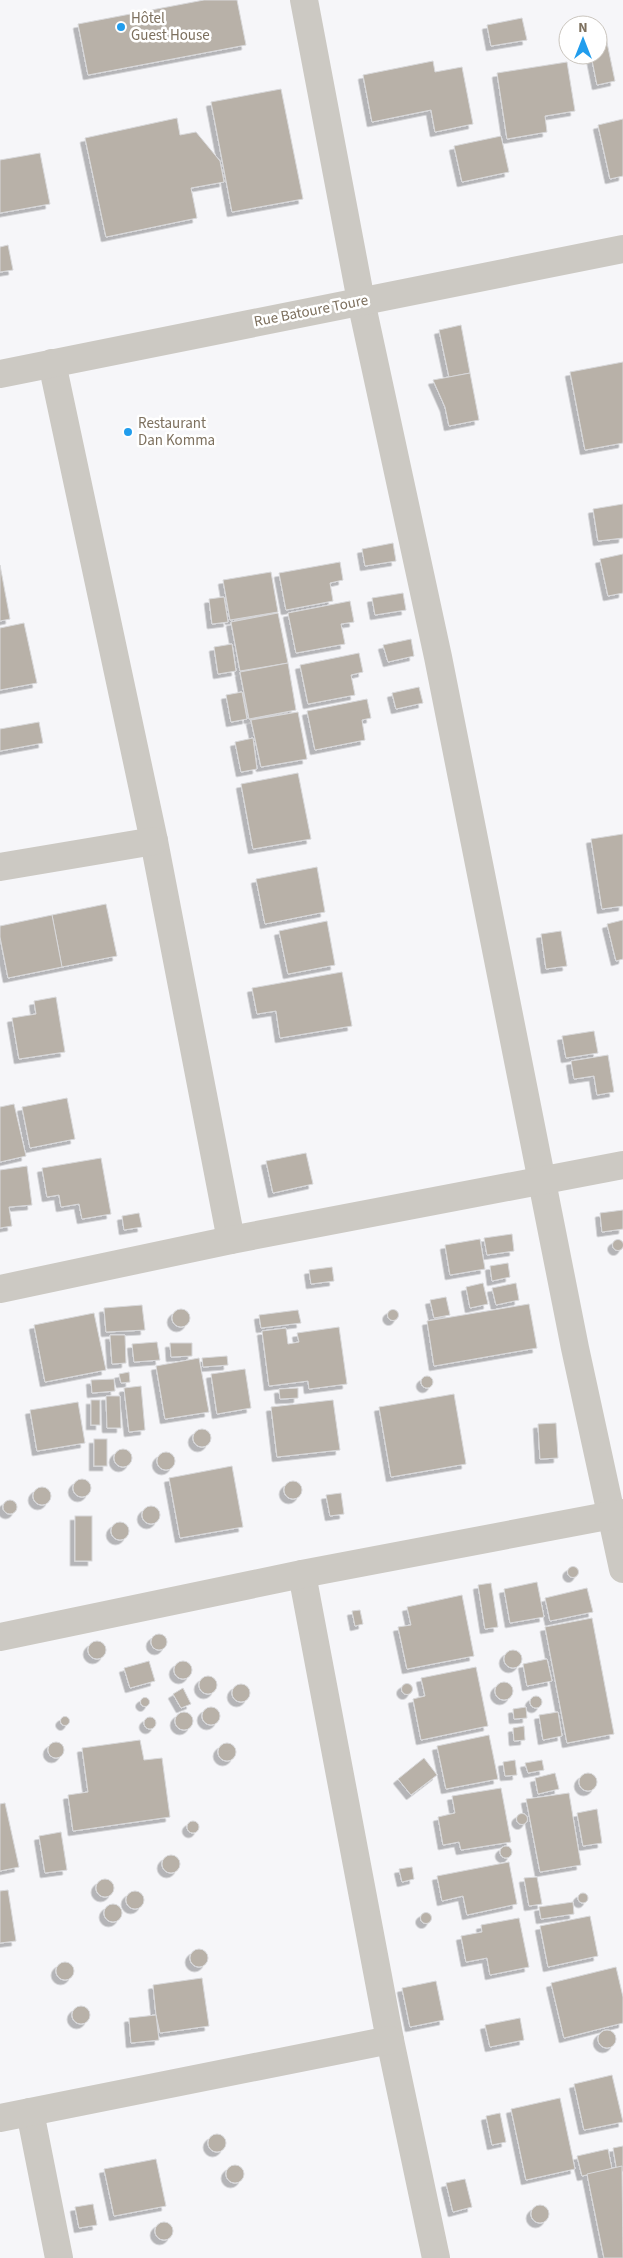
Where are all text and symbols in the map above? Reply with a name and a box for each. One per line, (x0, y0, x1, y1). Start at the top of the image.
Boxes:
place label: Hôtel Guest House (131, 8, 210, 46)
north arrow (558, 15, 608, 65)
text: N (578, 18, 588, 38)
marker: Hôtel Guest House (115, 21, 127, 33)
street label: Rue Batoure Toure (252, 290, 370, 332)
place label: Restaurant Dan Komma (138, 413, 215, 451)
marker: Restaurant Dan Komma (122, 426, 134, 438)

